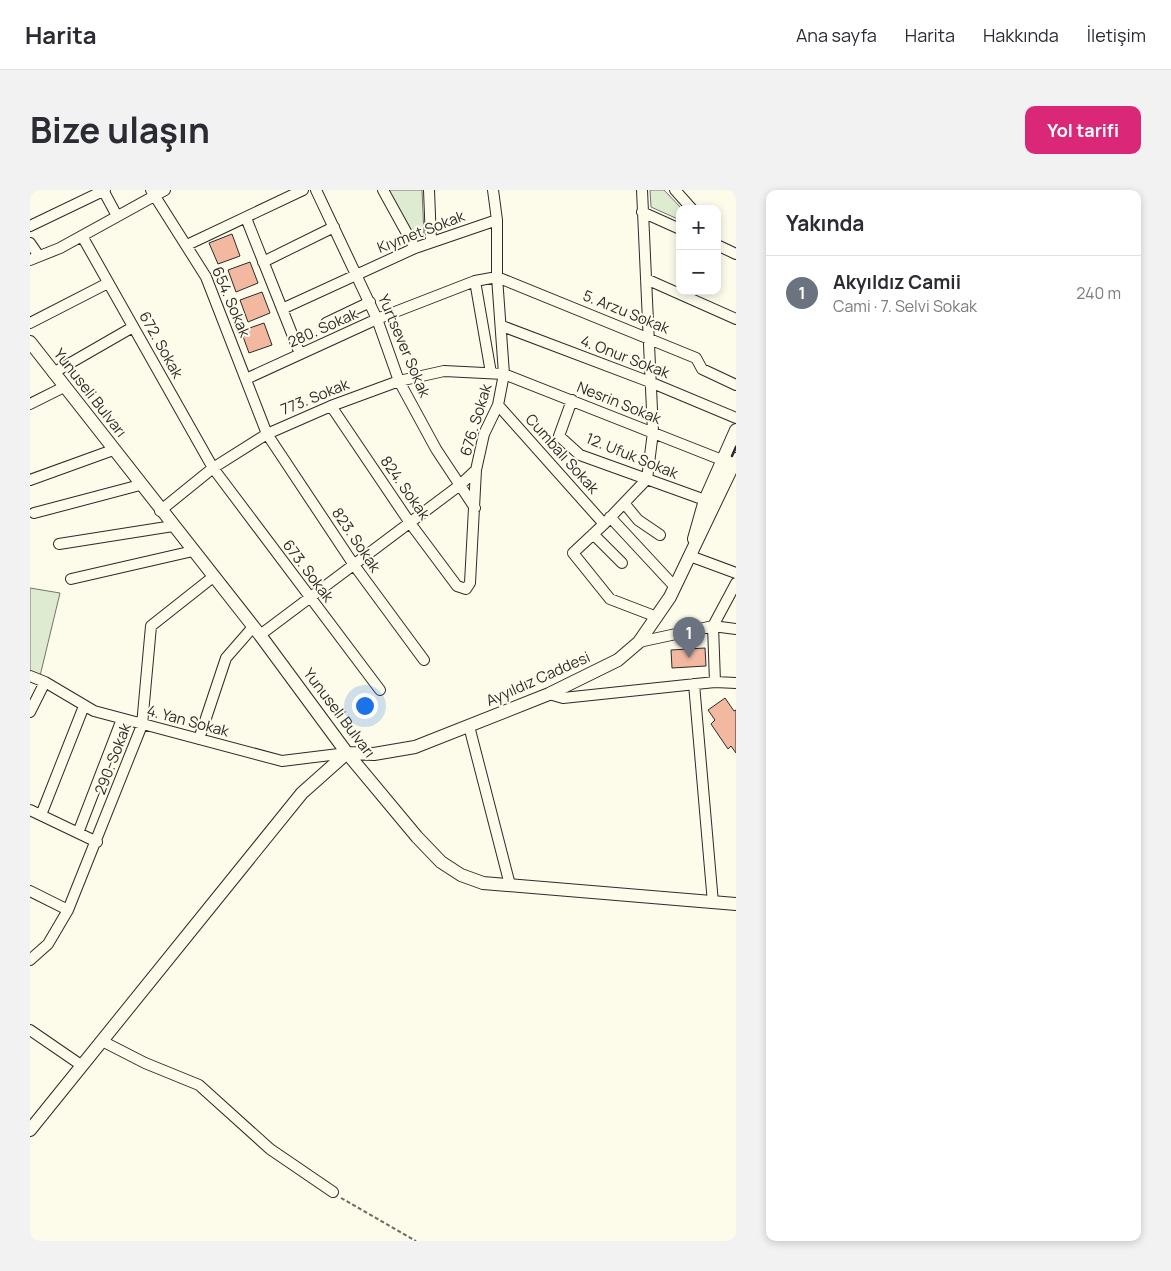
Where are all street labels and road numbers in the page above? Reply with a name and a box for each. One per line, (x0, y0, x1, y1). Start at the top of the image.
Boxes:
street label: Kıymet Sokak (374, 205, 468, 258)
street label: 654. Sokak (207, 263, 256, 341)
street label: 5. Arzu Sokak (580, 285, 673, 339)
street label: Yurtsever Sokak (373, 291, 436, 401)
street label: 280. Sokak (284, 303, 362, 352)
street label: 672. Sokak (134, 308, 189, 382)
street label: 4. Onur Sokak (578, 330, 673, 383)
street label: Yunuseli Bulvarı (49, 344, 132, 441)
street label: 773. Sokak (278, 373, 353, 420)
street label: Nesrin Sokak (574, 376, 665, 429)
street label: 676. Sokak (455, 381, 497, 458)
street label: Cumbalı Sokak (521, 409, 604, 499)
street label: 12. Ufuk Sokak (583, 427, 682, 484)
street label: 824. Sokak (376, 452, 435, 524)
street label: 823. Sokak (327, 503, 386, 577)
street label: 673. Sokak (278, 535, 339, 607)
street label: Ayyıldız Caddesi (482, 646, 593, 711)
street label: Yunuseli Bulvarı (299, 664, 380, 762)
street label: 4. Yan Sokak (145, 699, 232, 742)
street label: 290. Sokak (89, 719, 136, 798)

